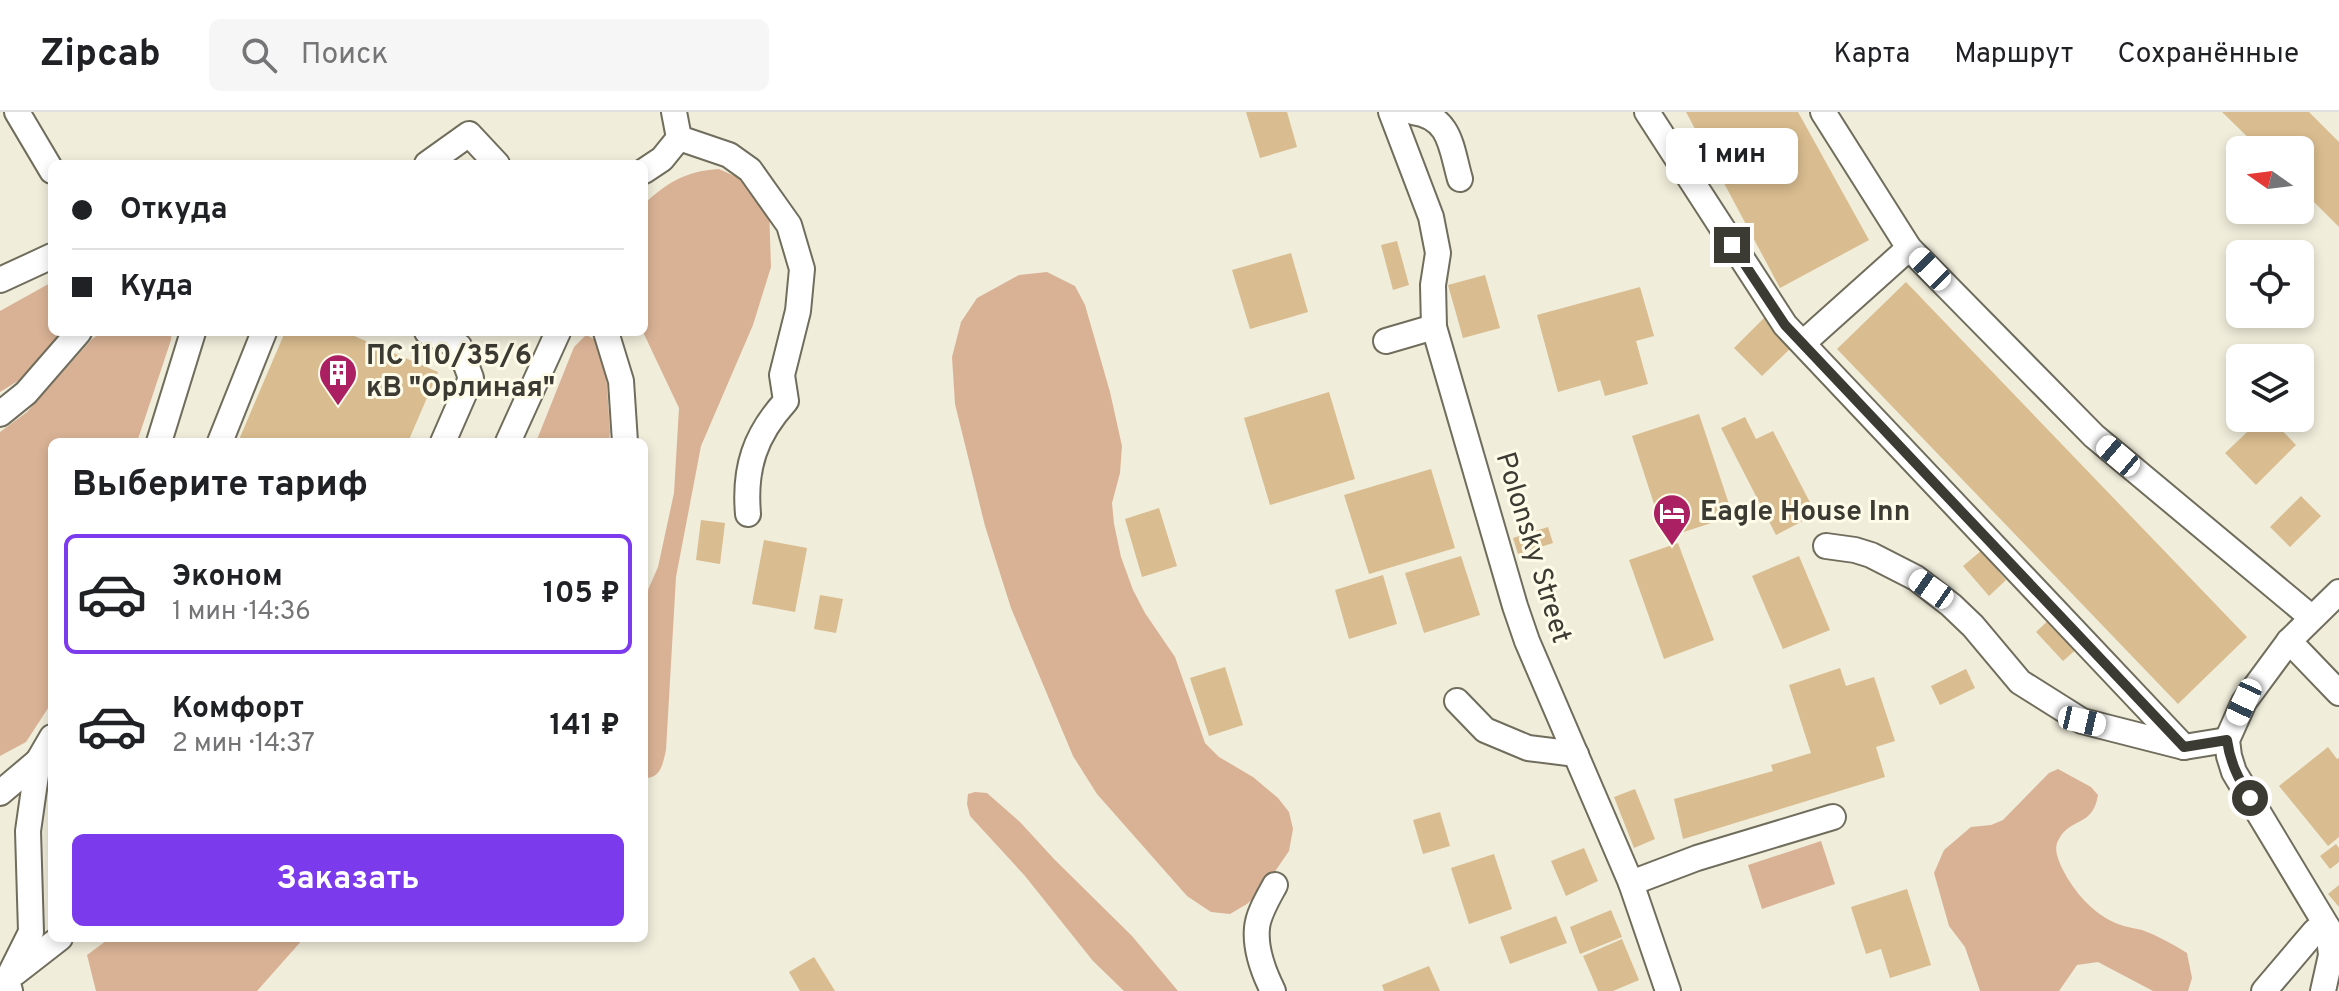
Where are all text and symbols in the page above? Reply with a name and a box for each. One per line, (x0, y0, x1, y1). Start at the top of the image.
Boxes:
search box (209, 19, 769, 91)
text: Zipcab (40, 31, 161, 80)
icon: search (237, 33, 281, 77)
text: Поиск (301, 37, 388, 74)
text: Карта (1834, 37, 1910, 73)
text: Маршрут (1954, 37, 2073, 73)
text: Сохранённые (2117, 37, 2299, 73)
callout: 1 мин (1666, 129, 1798, 185)
north arrow (2226, 136, 2314, 224)
map controls (2226, 136, 2314, 432)
text: 1 мин (1698, 139, 1766, 172)
text: Откуда (120, 192, 228, 229)
route end (1714, 227, 1750, 263)
button: locate (2226, 240, 2314, 328)
car (1905, 243, 1955, 295)
text: Куда (120, 269, 193, 306)
place label: ПС 110/35/6 кВ "Орлиная" (366, 339, 555, 407)
button: layers (2226, 344, 2314, 432)
building icon: ПС 110/35/6 кВ "Орлиная" (317, 352, 359, 407)
car (2092, 431, 2144, 481)
street label: Polonsky Street (1486, 448, 1578, 648)
text: Выберите тариф (72, 463, 368, 509)
hotel icon: Eagle House Inn (1651, 492, 1693, 547)
place label: Eagle House Inn (1700, 495, 1910, 531)
icon: car (76, 558, 148, 630)
text: Эконом (172, 559, 283, 596)
car (1904, 565, 1958, 613)
text: 105 ₽ (543, 576, 620, 613)
text: 1 мин · 14:36 (172, 596, 311, 629)
car (2223, 675, 2265, 729)
icon: car (76, 690, 148, 762)
text: Комфорт (172, 691, 304, 728)
car (2056, 704, 2108, 738)
text: 141 ₽ (549, 708, 620, 745)
text: 2 мин · 14:37 (172, 728, 315, 761)
route start (2232, 780, 2268, 816)
button: Заказать (72, 834, 624, 926)

